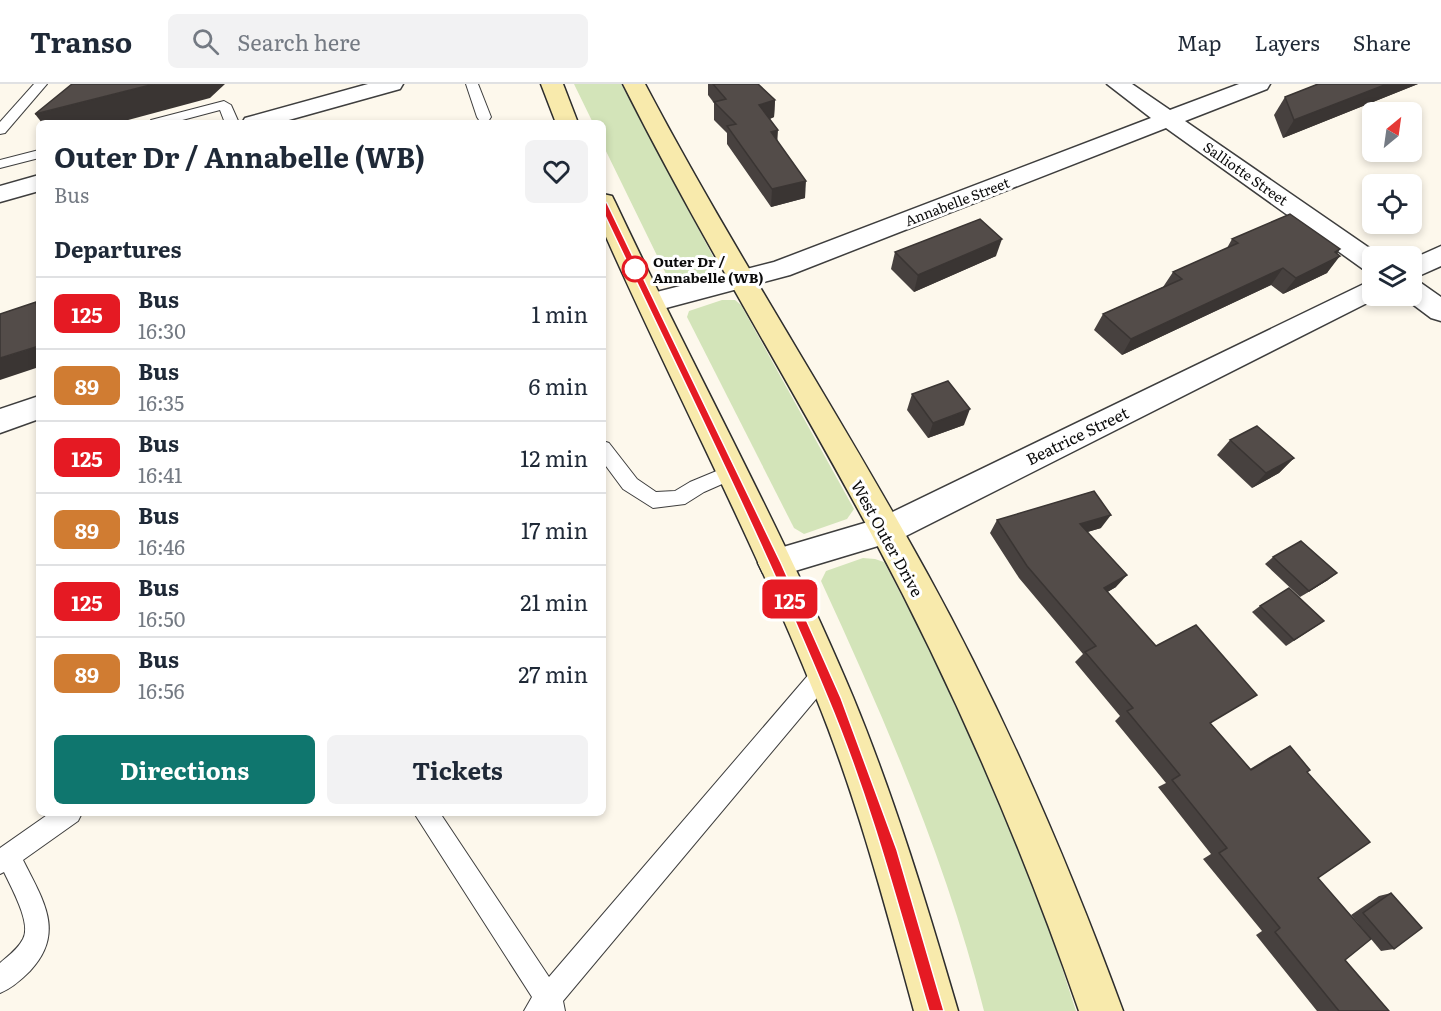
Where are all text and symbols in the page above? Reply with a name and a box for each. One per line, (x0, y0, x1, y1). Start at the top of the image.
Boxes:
search box (168, 14, 588, 68)
text: Transo (30, 20, 132, 62)
icon: search (189, 25, 222, 58)
text: Search here (237, 25, 361, 58)
text: Map (1177, 26, 1222, 57)
text: Layers (1255, 26, 1320, 57)
text: Share (1353, 26, 1411, 57)
north arrow (1362, 102, 1422, 162)
map controls (1362, 102, 1422, 306)
text: Outer Dr / Annabelle (WB) (54, 135, 425, 177)
street label: Salliotte Street (1200, 136, 1293, 210)
button: heart (525, 140, 588, 203)
street label: Annabelle Street (902, 172, 1012, 230)
button: locate (1362, 174, 1422, 234)
text: Bus (54, 179, 89, 209)
text: Departures (54, 232, 181, 265)
button: layers (1362, 246, 1422, 306)
place label: Outer Dr / Annabelle (WB) (653, 251, 763, 287)
marker: Outer Dr / Annabelle (WB) (622, 256, 648, 282)
text: Bus (138, 282, 179, 315)
text: 1 min (531, 297, 588, 330)
text: 125 (71, 298, 103, 329)
text: 16:30 (138, 315, 186, 345)
text: Bus (138, 354, 179, 387)
text: 6 min (529, 369, 588, 402)
text: 89 (75, 370, 99, 401)
text: 16:35 (138, 387, 184, 417)
street label: Beatrice Street (1022, 400, 1133, 470)
text: Bus (138, 426, 179, 459)
text: 12 min (520, 441, 588, 474)
text: 125 (71, 442, 103, 473)
text: 16:41 (138, 459, 182, 489)
street label: West Outer Drive (846, 475, 930, 601)
text: Bus (138, 498, 179, 531)
text: 17 min (521, 513, 588, 546)
text: 89 (75, 514, 99, 545)
text: 16:46 (138, 531, 185, 561)
text: Bus (138, 570, 179, 603)
line badge: 125 (756, 580, 824, 618)
text: 125 (774, 584, 806, 615)
text: 21 min (520, 585, 588, 618)
text: 125 (71, 586, 103, 617)
text: 16:50 (138, 603, 185, 633)
text: Bus (138, 642, 179, 675)
text: 27 min (518, 657, 588, 690)
text: 89 (75, 658, 99, 689)
text: 16:56 (138, 675, 184, 705)
button: Directions (54, 735, 315, 804)
button: Tickets (327, 735, 588, 804)

